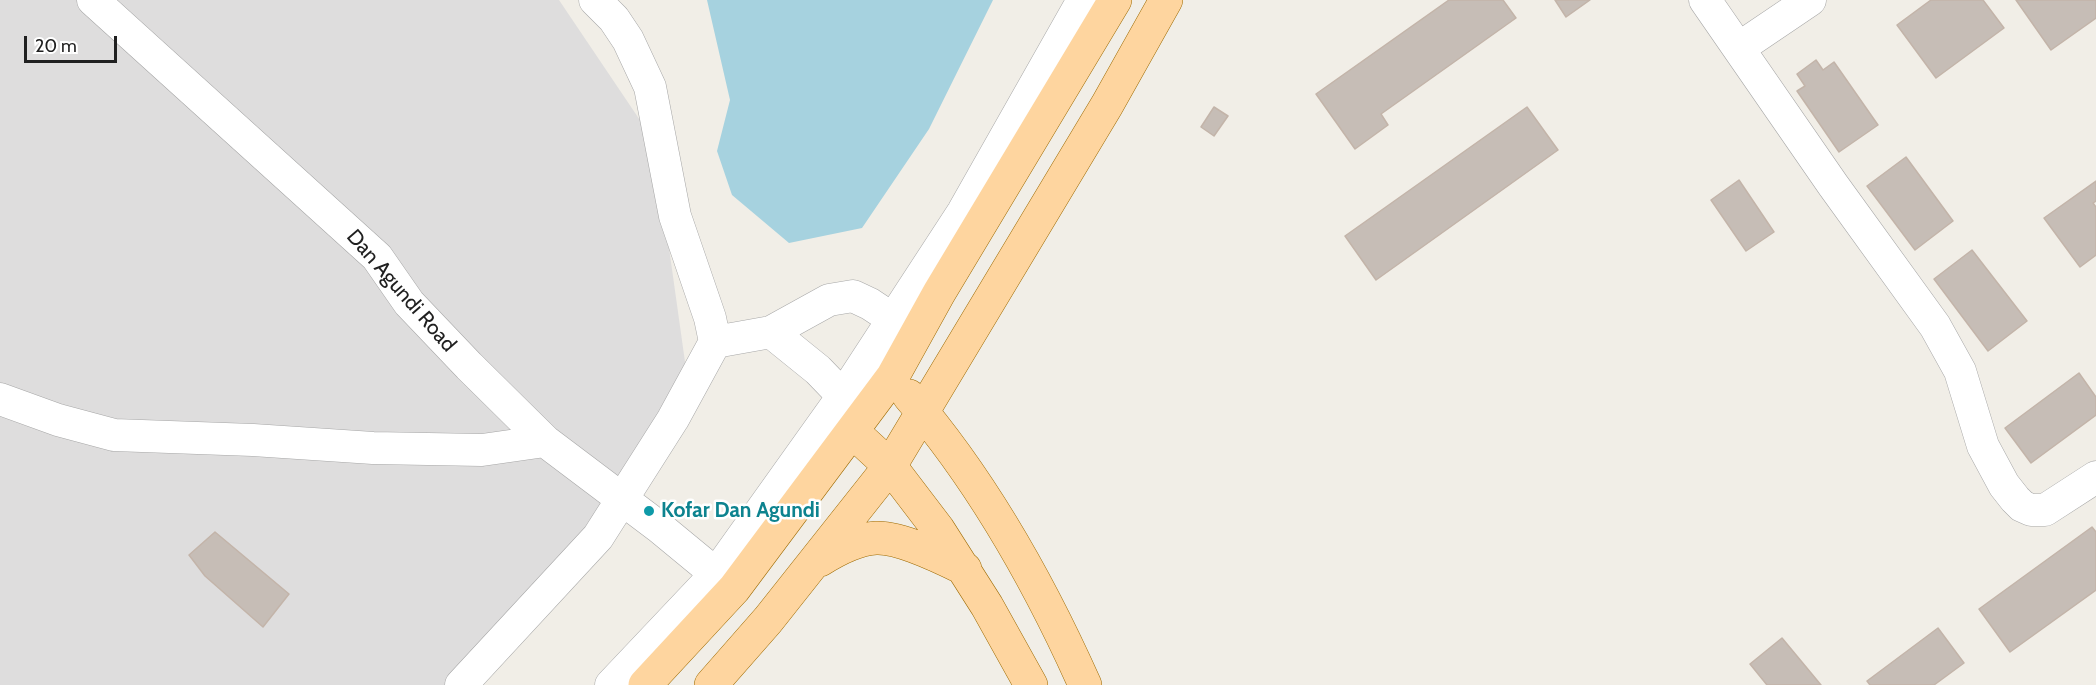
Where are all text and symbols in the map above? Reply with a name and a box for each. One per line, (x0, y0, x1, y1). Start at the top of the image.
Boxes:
scale bar (27, 24, 120, 62)
text: 20 m (35, 35, 77, 57)
street label: Dan Agundi Road (341, 225, 461, 357)
place label: Kofar Dan Agundi (661, 498, 820, 524)
marker: Kofar Dan Agundi (642, 504, 656, 518)

